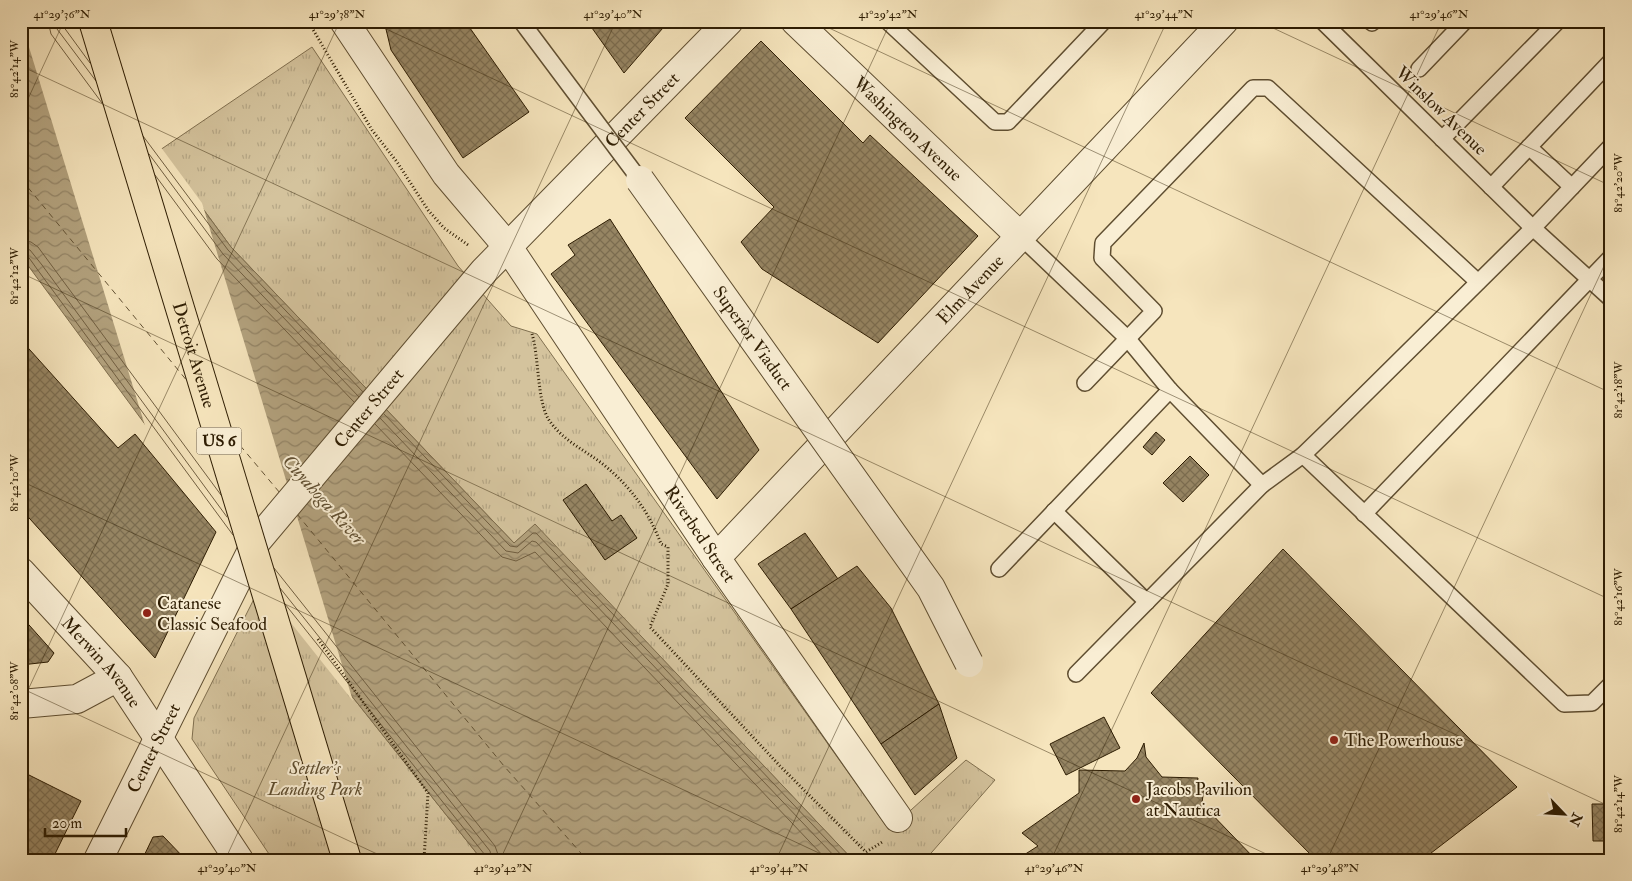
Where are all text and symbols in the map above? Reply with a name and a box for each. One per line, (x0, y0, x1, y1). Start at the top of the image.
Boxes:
text: 41°29'36"N (34, 7, 91, 22)
text: 41°29'38"N (309, 7, 366, 22)
text: 41°29'40"N (584, 7, 643, 22)
text: 41°29'42"N (859, 7, 918, 22)
text: 41°29'44"N (1134, 7, 1194, 22)
text: 41°29'46"N (1410, 7, 1469, 22)
text: 81°42'14"W (7, 39, 22, 98)
street label: Winslow Avenue (1390, 61, 1492, 161)
street label: Center Street (600, 67, 684, 153)
street label: Washington Avenue (848, 71, 968, 187)
text: 81°42'20"W (1611, 152, 1626, 213)
text: 81°42'12"W (7, 246, 22, 305)
street label: Elm Avenue (932, 249, 1009, 329)
street label: Superior Viaduct (708, 281, 798, 395)
street label: Detroit Avenue (167, 299, 221, 411)
text: 81°42'18"W (1611, 361, 1626, 419)
street label: Center Street (329, 363, 409, 453)
road number: US 6 (196, 428, 242, 454)
water label: Cuyahoga River (277, 450, 371, 551)
text: 81°42'10"W (7, 453, 22, 512)
street label: Riverbed Street (659, 481, 741, 587)
text: 81°42'16"W (1611, 567, 1626, 626)
place label: Catanese Classic Seafood (157, 592, 267, 636)
marker: Catanese Classic Seafood (141, 607, 153, 619)
street label: Merwin Avenue (56, 612, 147, 712)
text: 81°42'08"W (7, 661, 22, 721)
street label: Center Street (122, 699, 186, 797)
place label: The Powerhouse (1344, 729, 1463, 752)
marker: The Powerhouse (1328, 734, 1340, 746)
park label: Settler's Landing Park (267, 757, 362, 801)
text: 81°42'14"W (1611, 774, 1626, 833)
place label: Jacobs Pavilion at Nautica (1145, 778, 1252, 822)
north arrow (1540, 788, 1590, 838)
marker: Jacobs Pavilion at Nautica (1130, 793, 1142, 805)
scale bar (45, 806, 126, 838)
text: N (1565, 809, 1586, 829)
text: 20 m (52, 814, 82, 833)
text: 41°29'40"N (198, 861, 257, 876)
text: 41°29'42"N (474, 861, 533, 876)
text: 41°29'44"N (749, 861, 809, 876)
text: 41°29'46"N (1025, 861, 1084, 876)
text: 41°29'48"N (1301, 861, 1359, 876)

